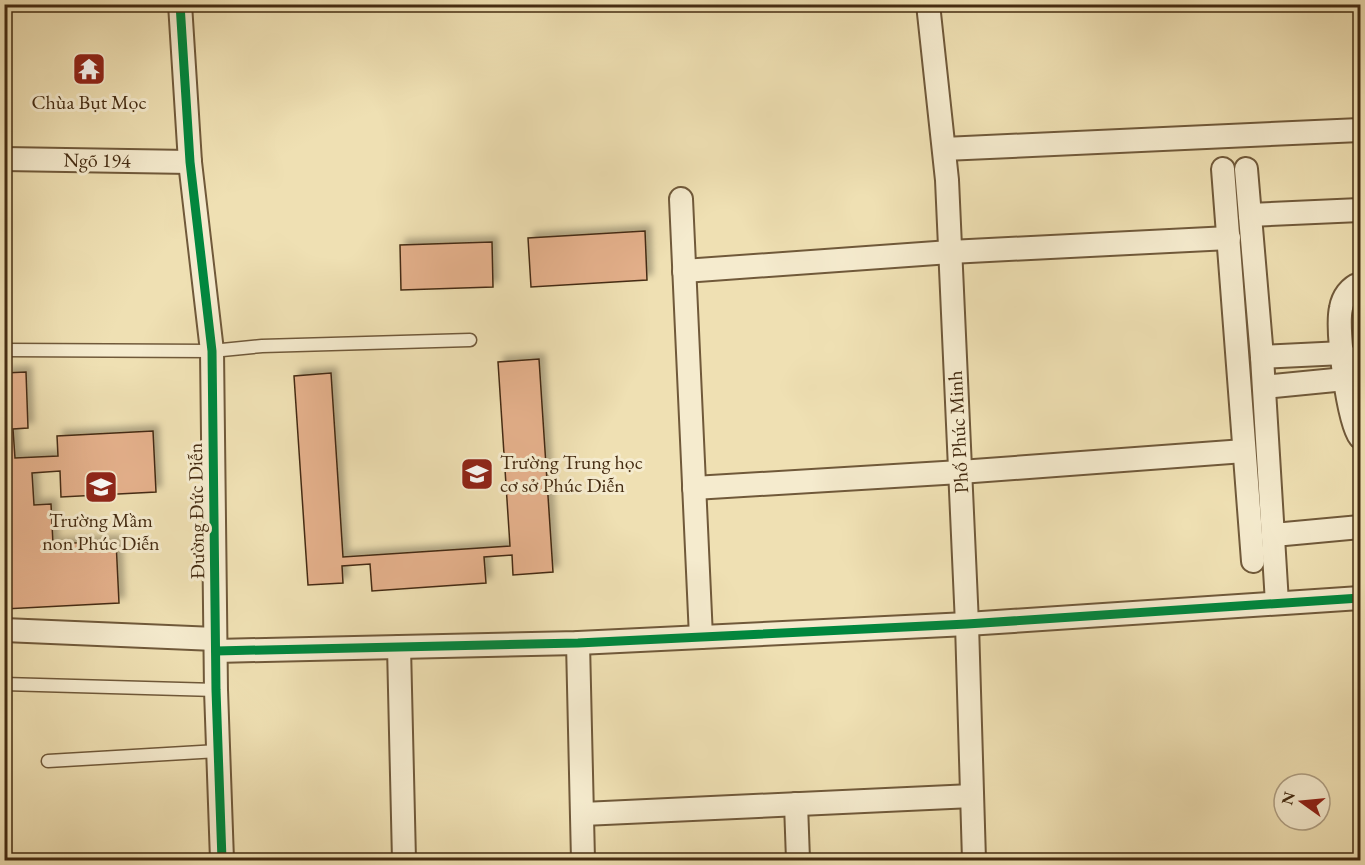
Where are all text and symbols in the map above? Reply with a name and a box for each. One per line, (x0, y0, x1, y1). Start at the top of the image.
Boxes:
temple icon: Chùa Bụt Mọc (71, 51, 107, 87)
place label: Chùa Bụt Mọc (31, 89, 147, 115)
street label: Ngõ 194 (63, 146, 131, 174)
street label: Phố Phúc Minh (942, 370, 974, 494)
street label: Đường Đức Diễn (182, 442, 210, 579)
place label: Trường Trung học cơ sở Phúc Diễn (500, 449, 643, 498)
school or university icon: Trường Trung học cơ sở Phúc Diễn (459, 456, 495, 492)
school or university icon: Trường Mầm non Phúc Diễn (83, 469, 119, 505)
place label: Trường Mầm non Phúc Diễn (42, 507, 160, 556)
north arrow (1272, 772, 1332, 832)
text: N (1276, 789, 1300, 807)

